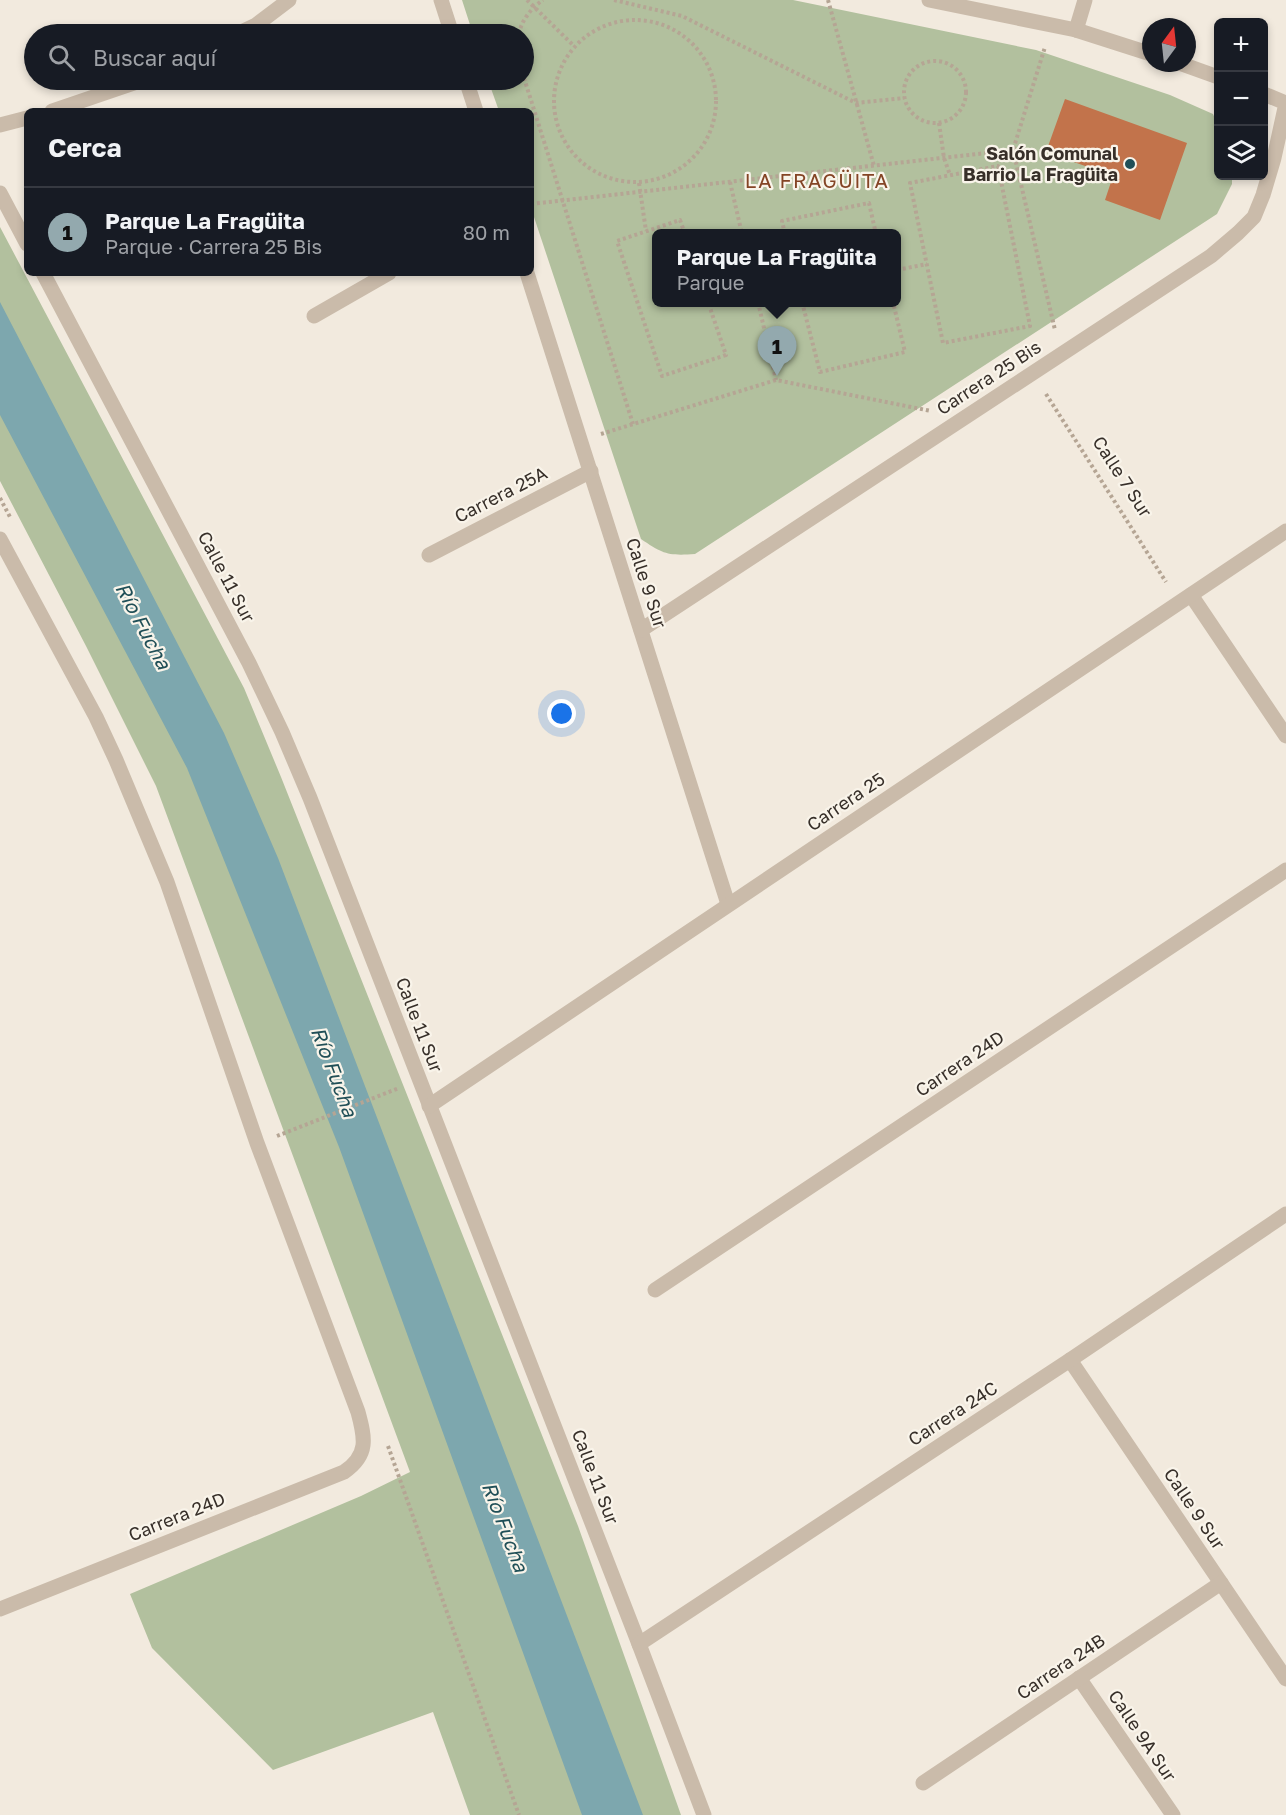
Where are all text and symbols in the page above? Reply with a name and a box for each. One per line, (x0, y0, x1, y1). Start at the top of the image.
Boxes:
north arrow (1142, 18, 1196, 72)
map controls (1214, 18, 1268, 180)
button: + (1214, 18, 1268, 72)
search box (24, 24, 534, 90)
icon: search (45, 41, 78, 74)
text: Buscar aquí (93, 44, 216, 71)
button: − (1214, 72, 1268, 126)
button: layers (1214, 126, 1268, 180)
text: Cerca (48, 132, 122, 163)
place label: Salón Comunal Barrio La Fragüita (963, 142, 1118, 185)
marker: Salón Comunal Barrio La Fragüita (1123, 157, 1137, 171)
district label: LA FRAGÜITA (745, 168, 889, 192)
text: Parque La Fragüita (105, 207, 305, 234)
text: 1 (62, 220, 73, 244)
text: 80 m (463, 220, 510, 244)
popup (652, 229, 901, 307)
text: Parque · Carrera 25 Bis (105, 234, 322, 258)
text: Parque La Fragüita (677, 243, 876, 270)
text: Parque (677, 270, 744, 294)
pin: 1 (758, 326, 796, 376)
street label: Carrera 25 Bis (932, 335, 1045, 419)
street label: Calle 7 Sur (1089, 432, 1157, 521)
street label: Carrera 25A (450, 461, 551, 527)
street label: Calle 11 Sur (194, 527, 260, 626)
street label: Calle 9 Sur (622, 535, 672, 631)
water label: Río Fucha (111, 578, 177, 673)
your location (547, 699, 576, 728)
street label: Carrera 25 (802, 767, 889, 835)
street label: Calle 11 Sur (392, 974, 448, 1075)
water label: Río Fucha (307, 1023, 363, 1121)
street label: Carrera 24D (911, 1025, 1008, 1101)
street label: Carrera 24C (904, 1376, 1001, 1450)
street label: Calle 11 Sur (568, 1426, 624, 1527)
street label: Calle 9 Sur (1160, 1464, 1230, 1553)
water label: Río Fucha (478, 1478, 534, 1576)
street label: Carrera 24D (125, 1487, 228, 1545)
street label: Carrera 24B (1012, 1629, 1109, 1704)
street label: Calle 9A Sur (1104, 1686, 1181, 1785)

